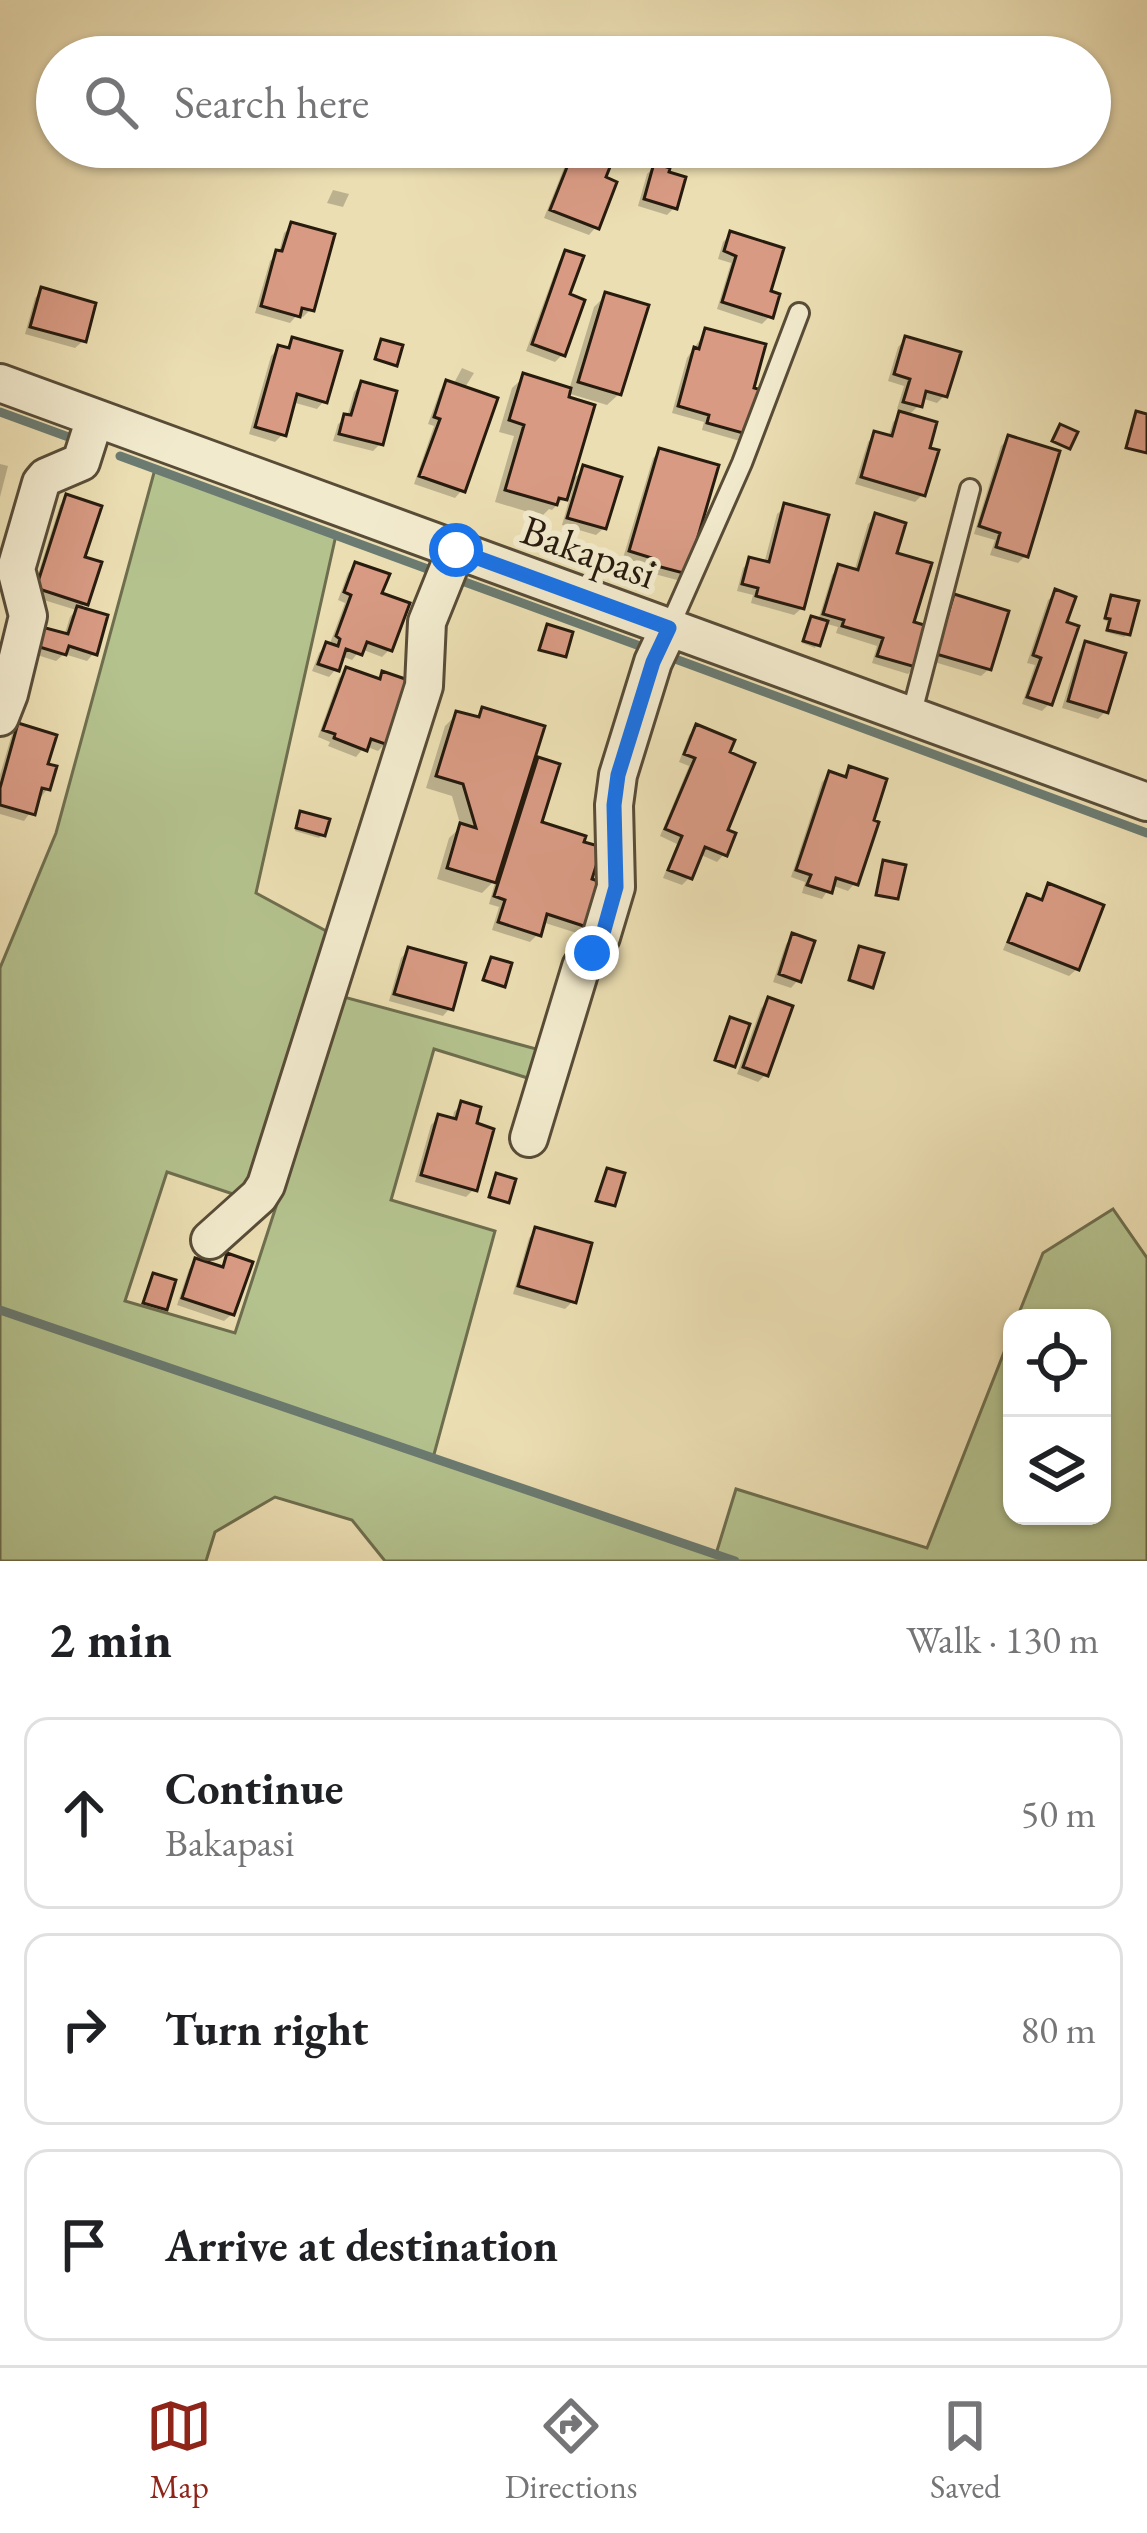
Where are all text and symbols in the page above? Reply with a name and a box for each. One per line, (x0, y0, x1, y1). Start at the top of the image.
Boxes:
search box (36, 36, 1111, 168)
icon: search (78, 69, 144, 135)
text: Search here (174, 73, 369, 131)
street label: Bakapasi (514, 502, 664, 601)
route start (429, 523, 483, 577)
route end (565, 926, 619, 980)
map controls (1003, 1309, 1111, 1525)
button: locate (1003, 1309, 1111, 1417)
button: layers (1003, 1417, 1111, 1525)
text: 2 min (48, 1606, 172, 1672)
text: Walk · 130 m (906, 1614, 1099, 1665)
text: Continue (165, 1759, 343, 1817)
icon: ahead (51, 1780, 117, 1846)
text: 50 m (1020, 1788, 1096, 1839)
text: Bakapasi (165, 1817, 294, 1868)
icon: right (51, 1996, 117, 2062)
text: Turn right (165, 2000, 368, 2058)
text: 80 m (1020, 2004, 1096, 2055)
icon: arrive (51, 2212, 117, 2278)
text: Arrive at destination (165, 2216, 558, 2274)
tab: Map (146, 2393, 212, 2508)
tab: Directions (505, 2393, 638, 2508)
tab: Saved (930, 2393, 1001, 2508)

